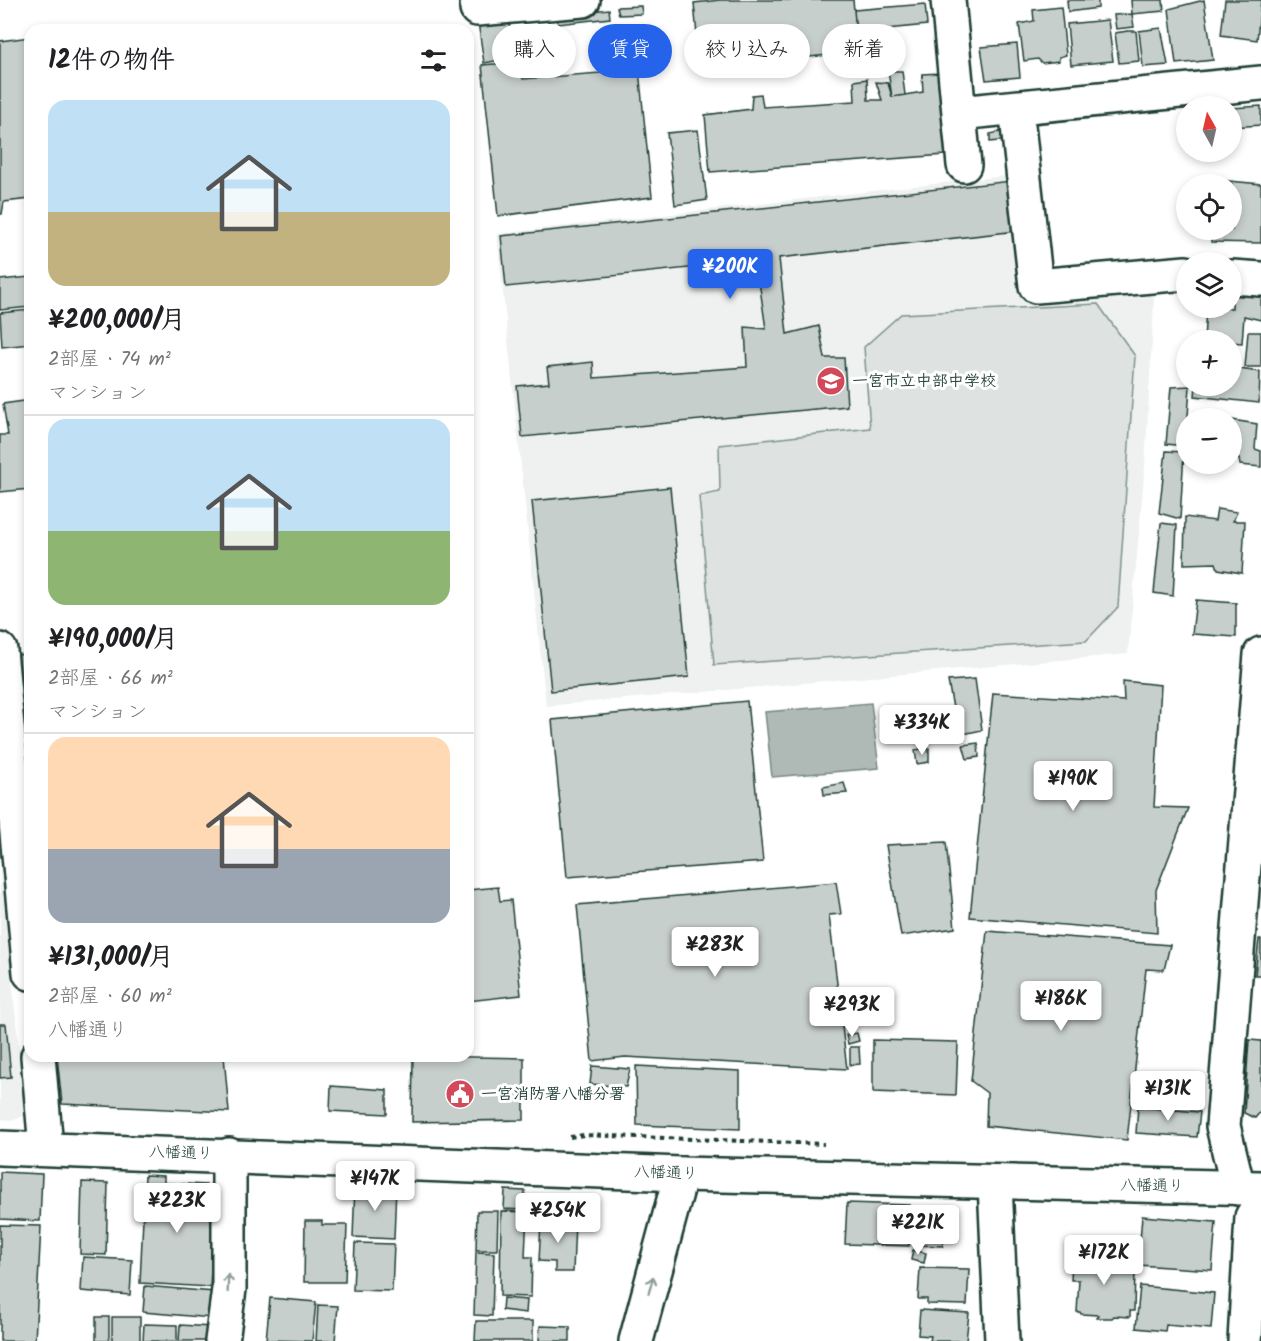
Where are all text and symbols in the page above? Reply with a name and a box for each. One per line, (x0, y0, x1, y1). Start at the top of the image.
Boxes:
chip: 購入 (492, 24, 576, 78)
chip: 賃貸 (588, 24, 672, 78)
chip: 絞り込み (684, 24, 810, 78)
chip: 新着 (822, 24, 906, 78)
text: 12件の物件 (48, 40, 175, 82)
icon: filters (417, 44, 450, 77)
north arrow (1176, 96, 1242, 162)
map controls (1176, 96, 1242, 474)
icon: home (195, 139, 303, 247)
button: locate (1176, 174, 1242, 240)
pin: ¥200K (688, 249, 772, 300)
text: ¥200K (702, 252, 758, 284)
button: layers (1176, 252, 1242, 318)
text: ¥200,000/月 (48, 300, 186, 342)
button: + (1176, 330, 1242, 396)
text: 2部屋 · 74 m² (48, 344, 171, 376)
school or university icon: 一宮市立中部中学校 (815, 365, 847, 397)
place label: 一宮市立中部中学校 (852, 369, 996, 394)
text: マンション (48, 378, 147, 410)
button: − (1176, 408, 1242, 474)
icon: home (195, 458, 303, 566)
text: ¥190,000/月 (48, 619, 179, 661)
text: 2部屋 · 66 m² (48, 663, 173, 695)
text: マンション (48, 697, 147, 729)
pin: ¥334K (880, 705, 964, 756)
text: ¥334K (893, 708, 951, 740)
pin: ¥190K (1031, 761, 1115, 812)
text: ¥190K (1048, 764, 1098, 796)
icon: home (195, 776, 303, 884)
pin: ¥283K (673, 927, 757, 978)
text: ¥283K (686, 930, 744, 962)
text: ¥131,000/月 (48, 937, 174, 979)
text: 2部屋 · 60 m² (48, 981, 172, 1013)
pin: ¥186K (1019, 981, 1103, 1032)
text: ¥186K (1034, 984, 1088, 1016)
pin: ¥293K (810, 987, 894, 1038)
text: ¥293K (823, 990, 881, 1022)
text: 八幡通り (48, 1015, 128, 1047)
pin: ¥131K (1126, 1071, 1210, 1122)
text: ¥131K (1144, 1074, 1192, 1106)
public building icon: 一宮消防署八幡分署 (444, 1078, 476, 1110)
place label: 一宮消防署八幡分署 (481, 1082, 625, 1107)
street label: 八幡通り (149, 1139, 213, 1167)
street label: 八幡通り (634, 1159, 698, 1187)
pin: ¥147K (333, 1161, 417, 1212)
text: ¥147K (350, 1164, 400, 1196)
street label: 八幡通り (1120, 1173, 1184, 1199)
pin: ¥223K (135, 1183, 219, 1234)
text: ¥223K (148, 1186, 206, 1218)
pin: ¥254K (516, 1193, 600, 1244)
text: ¥254K (529, 1196, 587, 1228)
pin: ¥221K (876, 1205, 960, 1256)
text: ¥221K (891, 1208, 945, 1240)
pin: ¥172K (1062, 1235, 1146, 1286)
text: ¥172K (1078, 1238, 1130, 1270)
one-way arrow (223, 1274, 234, 1293)
one-way arrow (646, 1276, 658, 1295)

